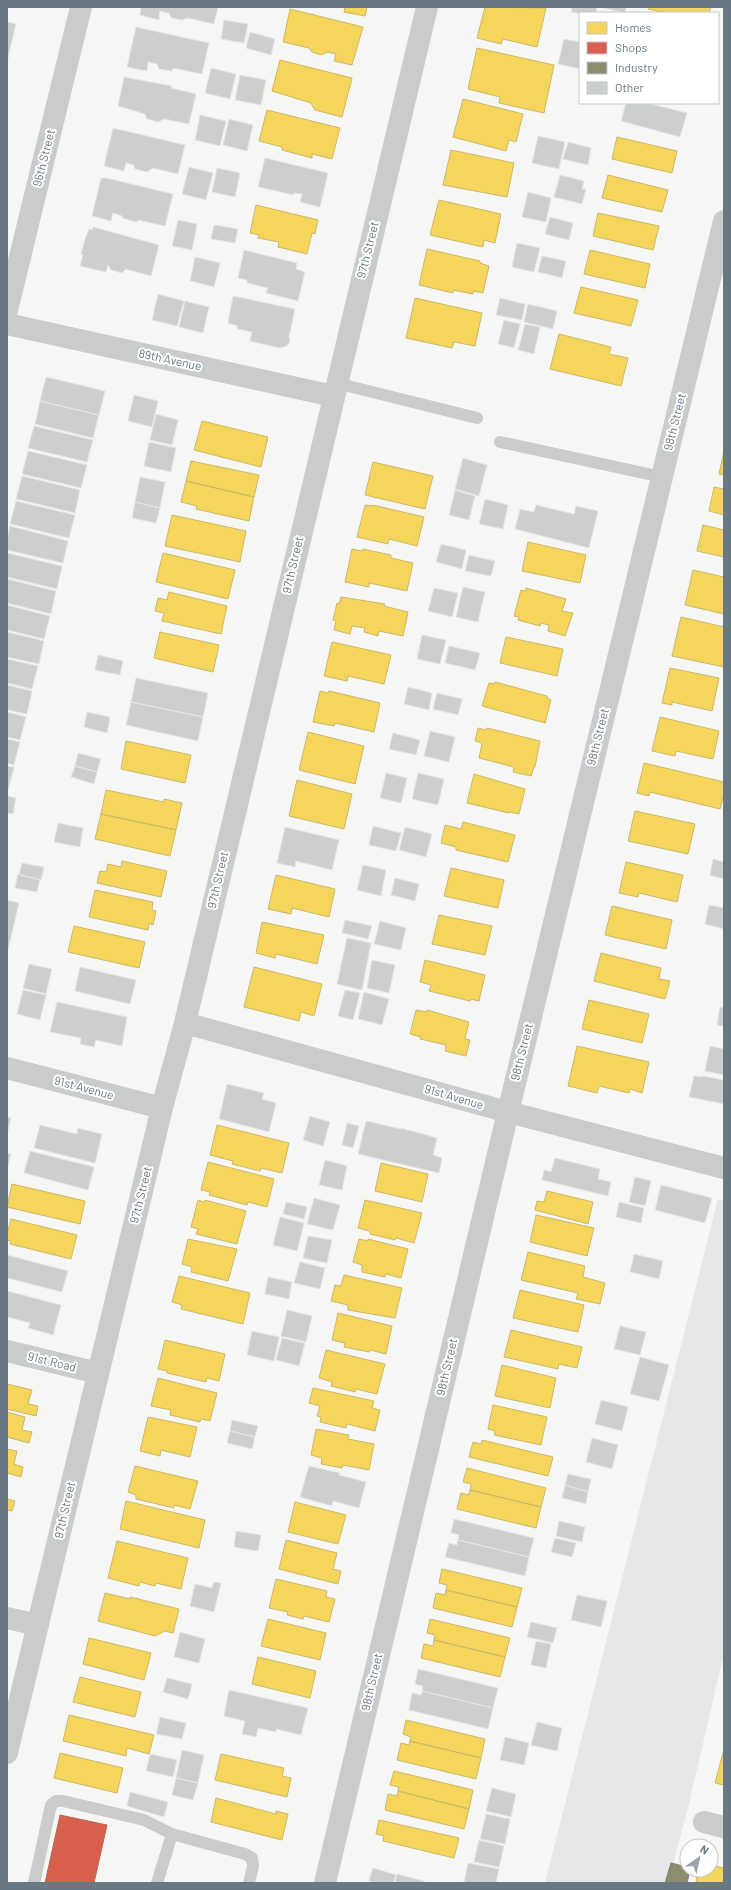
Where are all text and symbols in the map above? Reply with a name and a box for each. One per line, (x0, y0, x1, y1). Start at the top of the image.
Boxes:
legend (579, 12, 719, 104)
text: Homes (615, 20, 652, 34)
text: Shops (615, 40, 648, 54)
text: Industry (615, 60, 658, 74)
text: Other (615, 80, 645, 94)
street label: 96th Street (29, 128, 57, 188)
street label: 97th Street (353, 220, 381, 280)
street label: 89th Avenue (138, 346, 203, 373)
street label: 98th Street (660, 392, 688, 452)
street label: 97th Street (279, 535, 305, 595)
street label: 98th Street (583, 707, 611, 767)
street label: 97th Street (204, 850, 230, 910)
street label: 98th Street (507, 1022, 535, 1082)
street label: 91st Avenue (53, 1072, 115, 1102)
street label: 91st Avenue (423, 1081, 485, 1111)
street label: 97th Street (126, 1165, 154, 1225)
street label: 98th Street (433, 1337, 459, 1397)
street label: 91st Road (27, 1348, 78, 1374)
street label: 97th Street (51, 1480, 77, 1540)
street label: 98th Street (358, 1652, 384, 1712)
north arrow (679, 1838, 719, 1878)
text: N (698, 1842, 712, 1857)

